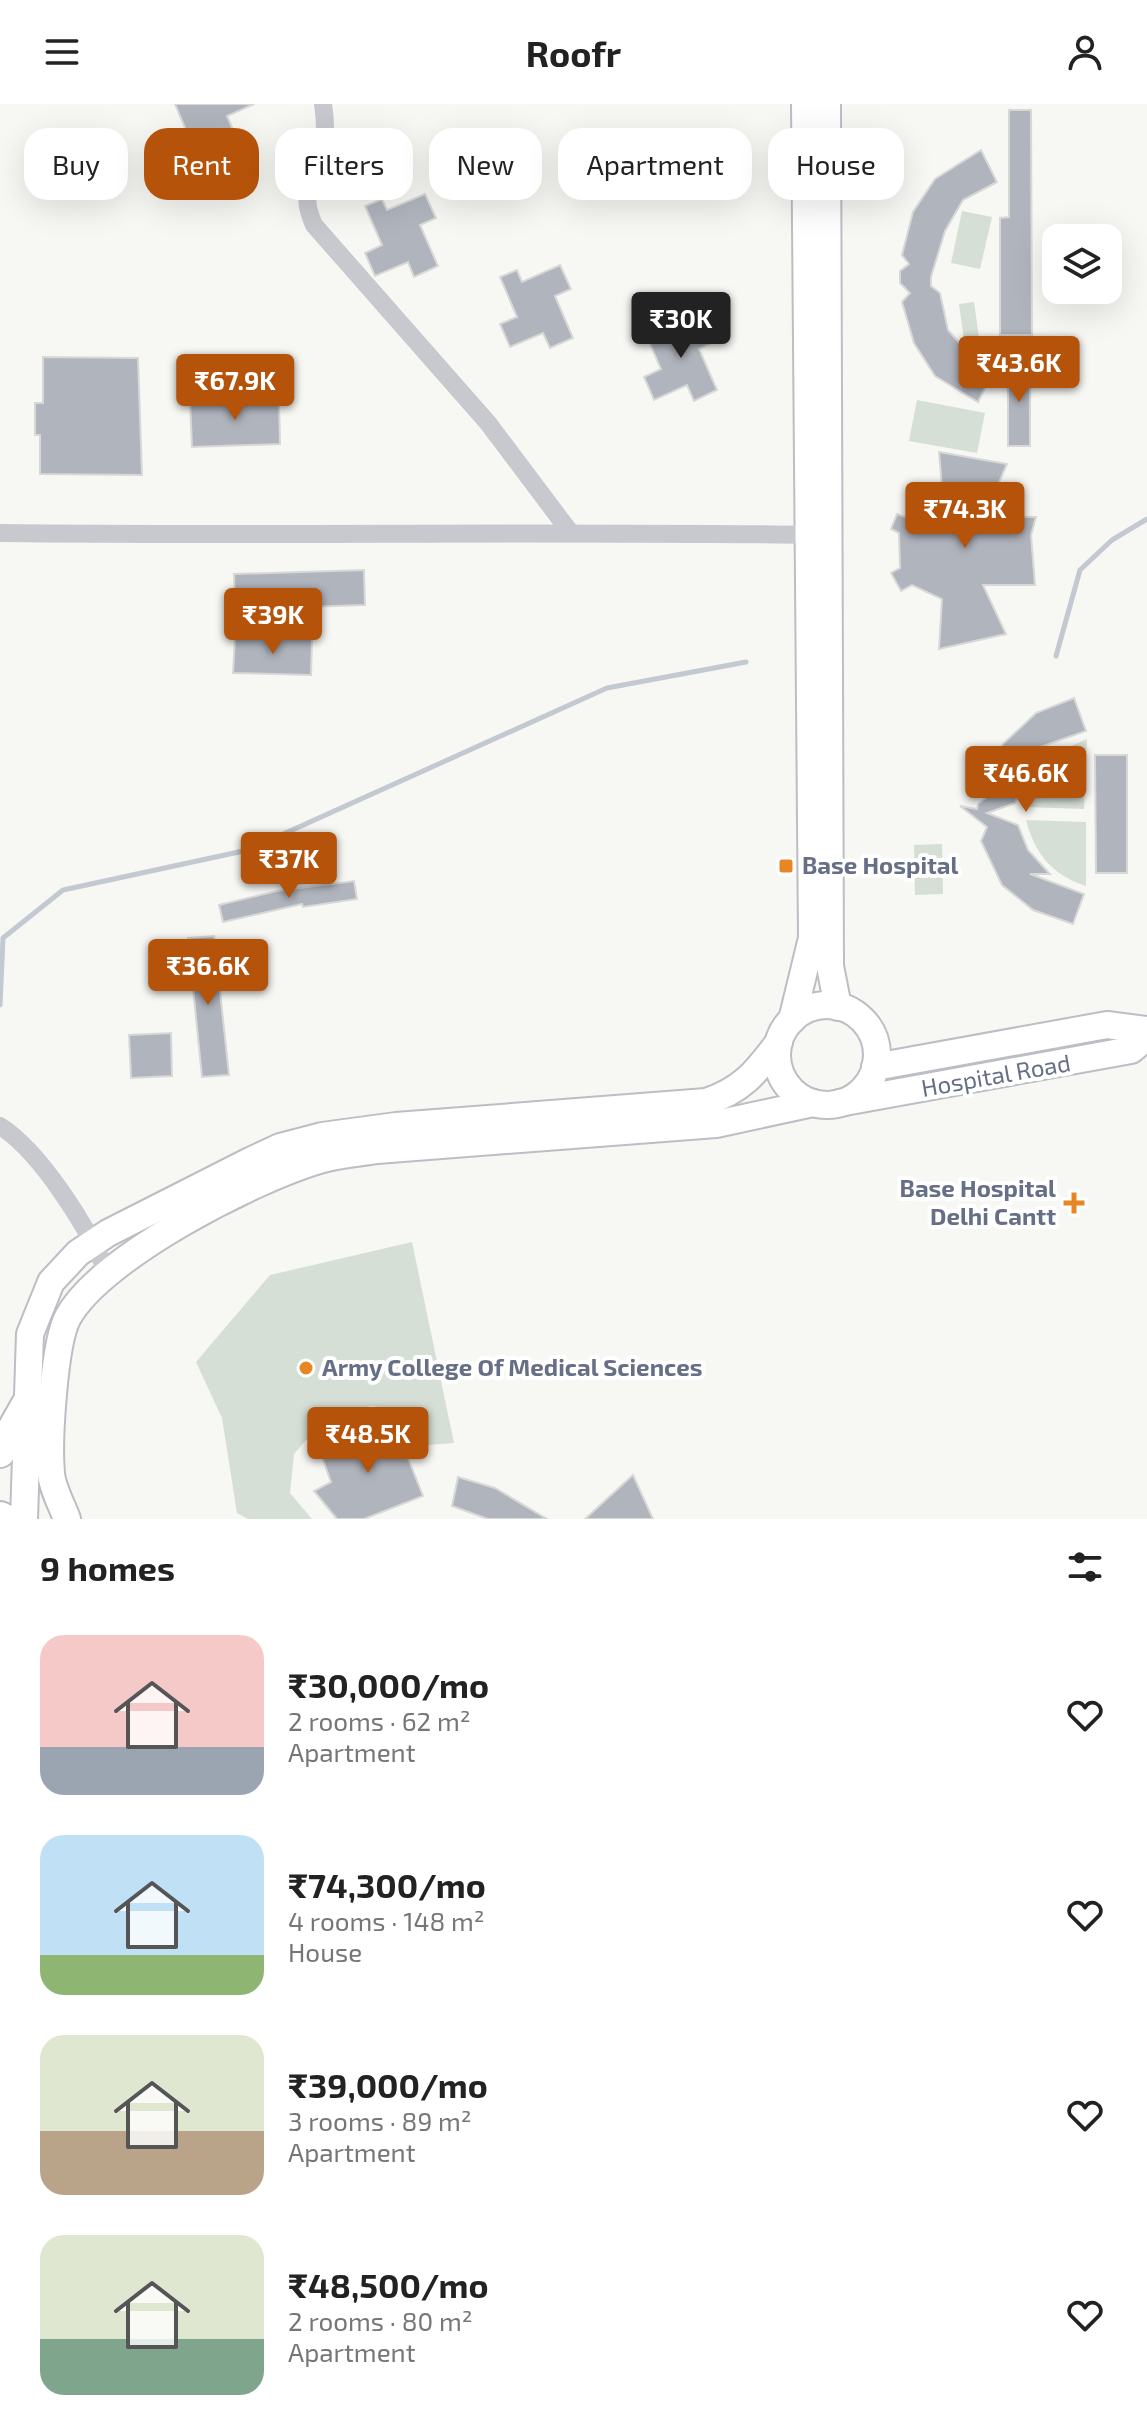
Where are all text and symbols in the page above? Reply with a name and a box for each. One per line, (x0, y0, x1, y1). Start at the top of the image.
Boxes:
icon: menu (40, 30, 84, 74)
icon: person (1063, 30, 1107, 74)
text: Roofr (526, 31, 621, 74)
chip: Buy (24, 128, 128, 200)
chip: Rent (144, 128, 259, 200)
chip: Filters (275, 128, 413, 200)
chip: New (429, 128, 542, 200)
chip: Apartment (558, 128, 752, 200)
chip: House (768, 128, 904, 200)
map controls (1042, 224, 1122, 304)
button: layers (1042, 224, 1122, 304)
pin: ₹30K (634, 292, 728, 360)
text: ₹30K (650, 302, 713, 333)
pin: ₹43.6K (954, 336, 1084, 404)
text: ₹43.6K (977, 346, 1061, 377)
pin: ₹67.9K (170, 354, 300, 422)
text: ₹67.9K (194, 364, 276, 395)
pin: ₹74.3K (900, 482, 1030, 550)
text: ₹74.3K (923, 492, 1007, 523)
pin: ₹39K (226, 588, 320, 656)
text: ₹39K (242, 598, 304, 629)
pin: ₹46.6K (961, 746, 1091, 814)
text: ₹46.6K (983, 756, 1069, 787)
pin: ₹37K (242, 832, 336, 900)
text: ₹37K (259, 842, 319, 873)
place label: Base Hospital (802, 850, 959, 879)
marker: Base Hospital (777, 857, 795, 875)
pin: ₹36.6K (143, 939, 273, 1007)
text: ₹36.6K (166, 949, 250, 980)
street label: Hospital Road (919, 1047, 1073, 1102)
place label: Base Hospital Delhi Cantt (900, 1173, 1056, 1230)
marker: Base Hospital Delhi Cantt (1063, 1192, 1085, 1214)
place label: Army College Of Medical Sciences (322, 1352, 702, 1381)
marker: Army College Of Medical Sciences (297, 1359, 315, 1377)
pin: ₹48.5K (303, 1407, 433, 1475)
text: ₹48.5K (325, 1417, 411, 1448)
icon: filters (1063, 1545, 1107, 1589)
text: 9 homes (40, 1547, 175, 1588)
text: ₹30,000/mo (288, 1664, 489, 1705)
icon: home (104, 1667, 200, 1763)
icon: heart (1063, 1693, 1107, 1737)
text: 2 rooms · 62 m² (288, 1705, 471, 1736)
text: Apartment (288, 1736, 416, 1767)
text: ₹74,300/mo (288, 1864, 486, 1905)
icon: home (104, 1867, 200, 1963)
icon: heart (1063, 1893, 1107, 1937)
text: 4 rooms · 148 m² (288, 1905, 485, 1936)
text: House (288, 1936, 362, 1967)
text: ₹39,000/mo (288, 2064, 488, 2105)
icon: home (104, 2067, 200, 2163)
icon: heart (1063, 2093, 1107, 2137)
text: 3 rooms · 89 m² (288, 2105, 472, 2136)
text: Apartment (288, 2136, 416, 2167)
text: ₹48,500/mo (288, 2264, 489, 2305)
icon: home (104, 2267, 200, 2363)
icon: heart (1063, 2293, 1107, 2337)
text: 2 rooms · 80 m² (288, 2305, 473, 2336)
text: Apartment (288, 2336, 416, 2367)

